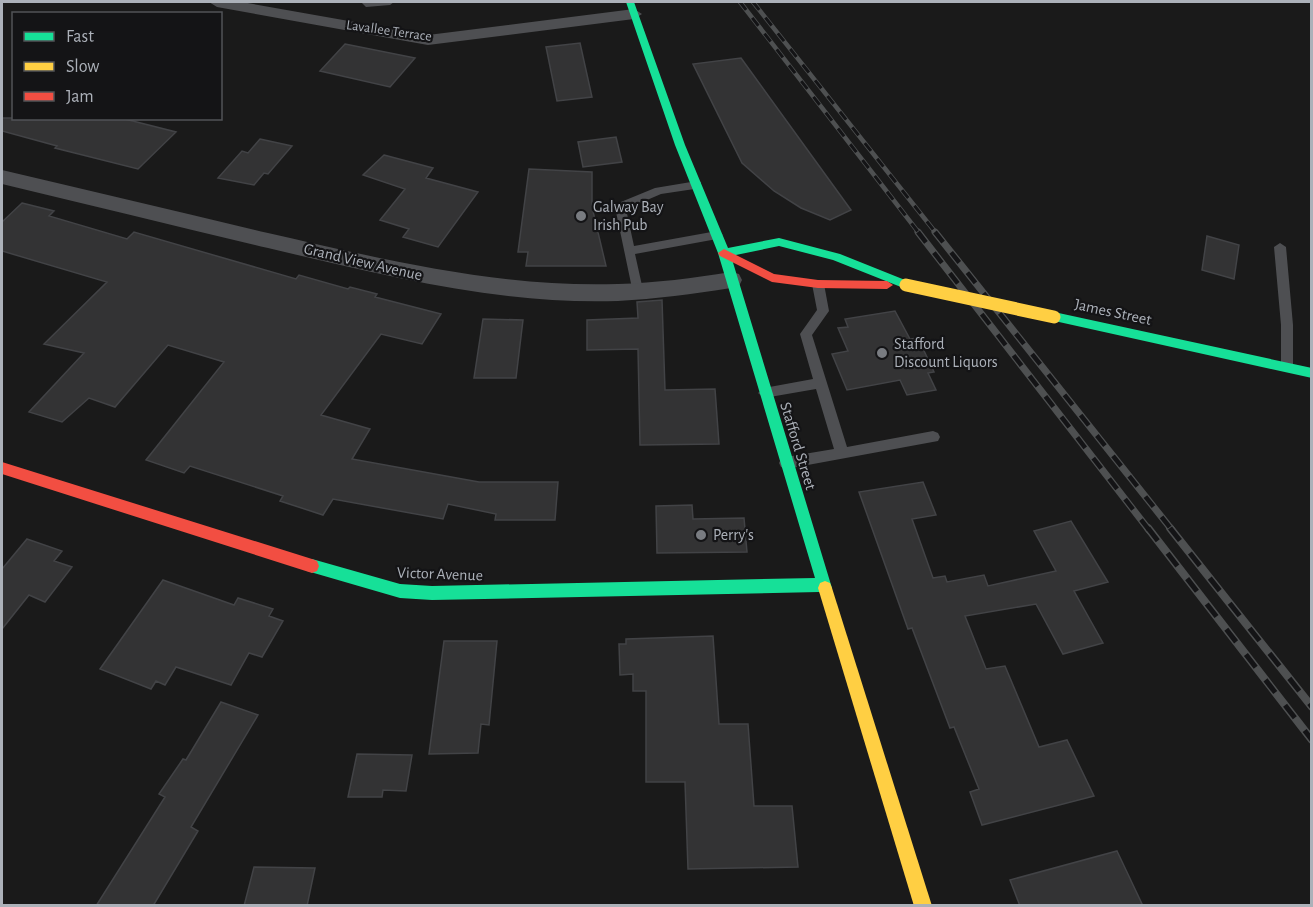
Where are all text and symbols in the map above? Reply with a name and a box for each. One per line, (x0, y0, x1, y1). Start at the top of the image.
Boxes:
legend (12, 12, 222, 120)
street label: Lavallee Terrace (345, 18, 433, 44)
text: Fast (66, 28, 94, 46)
text: Slow (66, 58, 99, 76)
text: Jam (66, 88, 94, 106)
place label: Galway Bay Irish Pub (593, 199, 664, 233)
marker: Galway Bay Irish Pub (574, 209, 588, 223)
street label: Grand View Avenue (302, 241, 424, 283)
street label: James Street (1073, 296, 1153, 328)
place label: Stafford Discount Liquors (894, 336, 998, 370)
marker: Stafford Discount Liquors (875, 346, 889, 360)
street label: Stafford Street (777, 400, 819, 492)
place label: Perry's (713, 527, 754, 544)
marker: Perry's (694, 528, 708, 542)
street label: Victor Avenue (397, 565, 483, 583)

